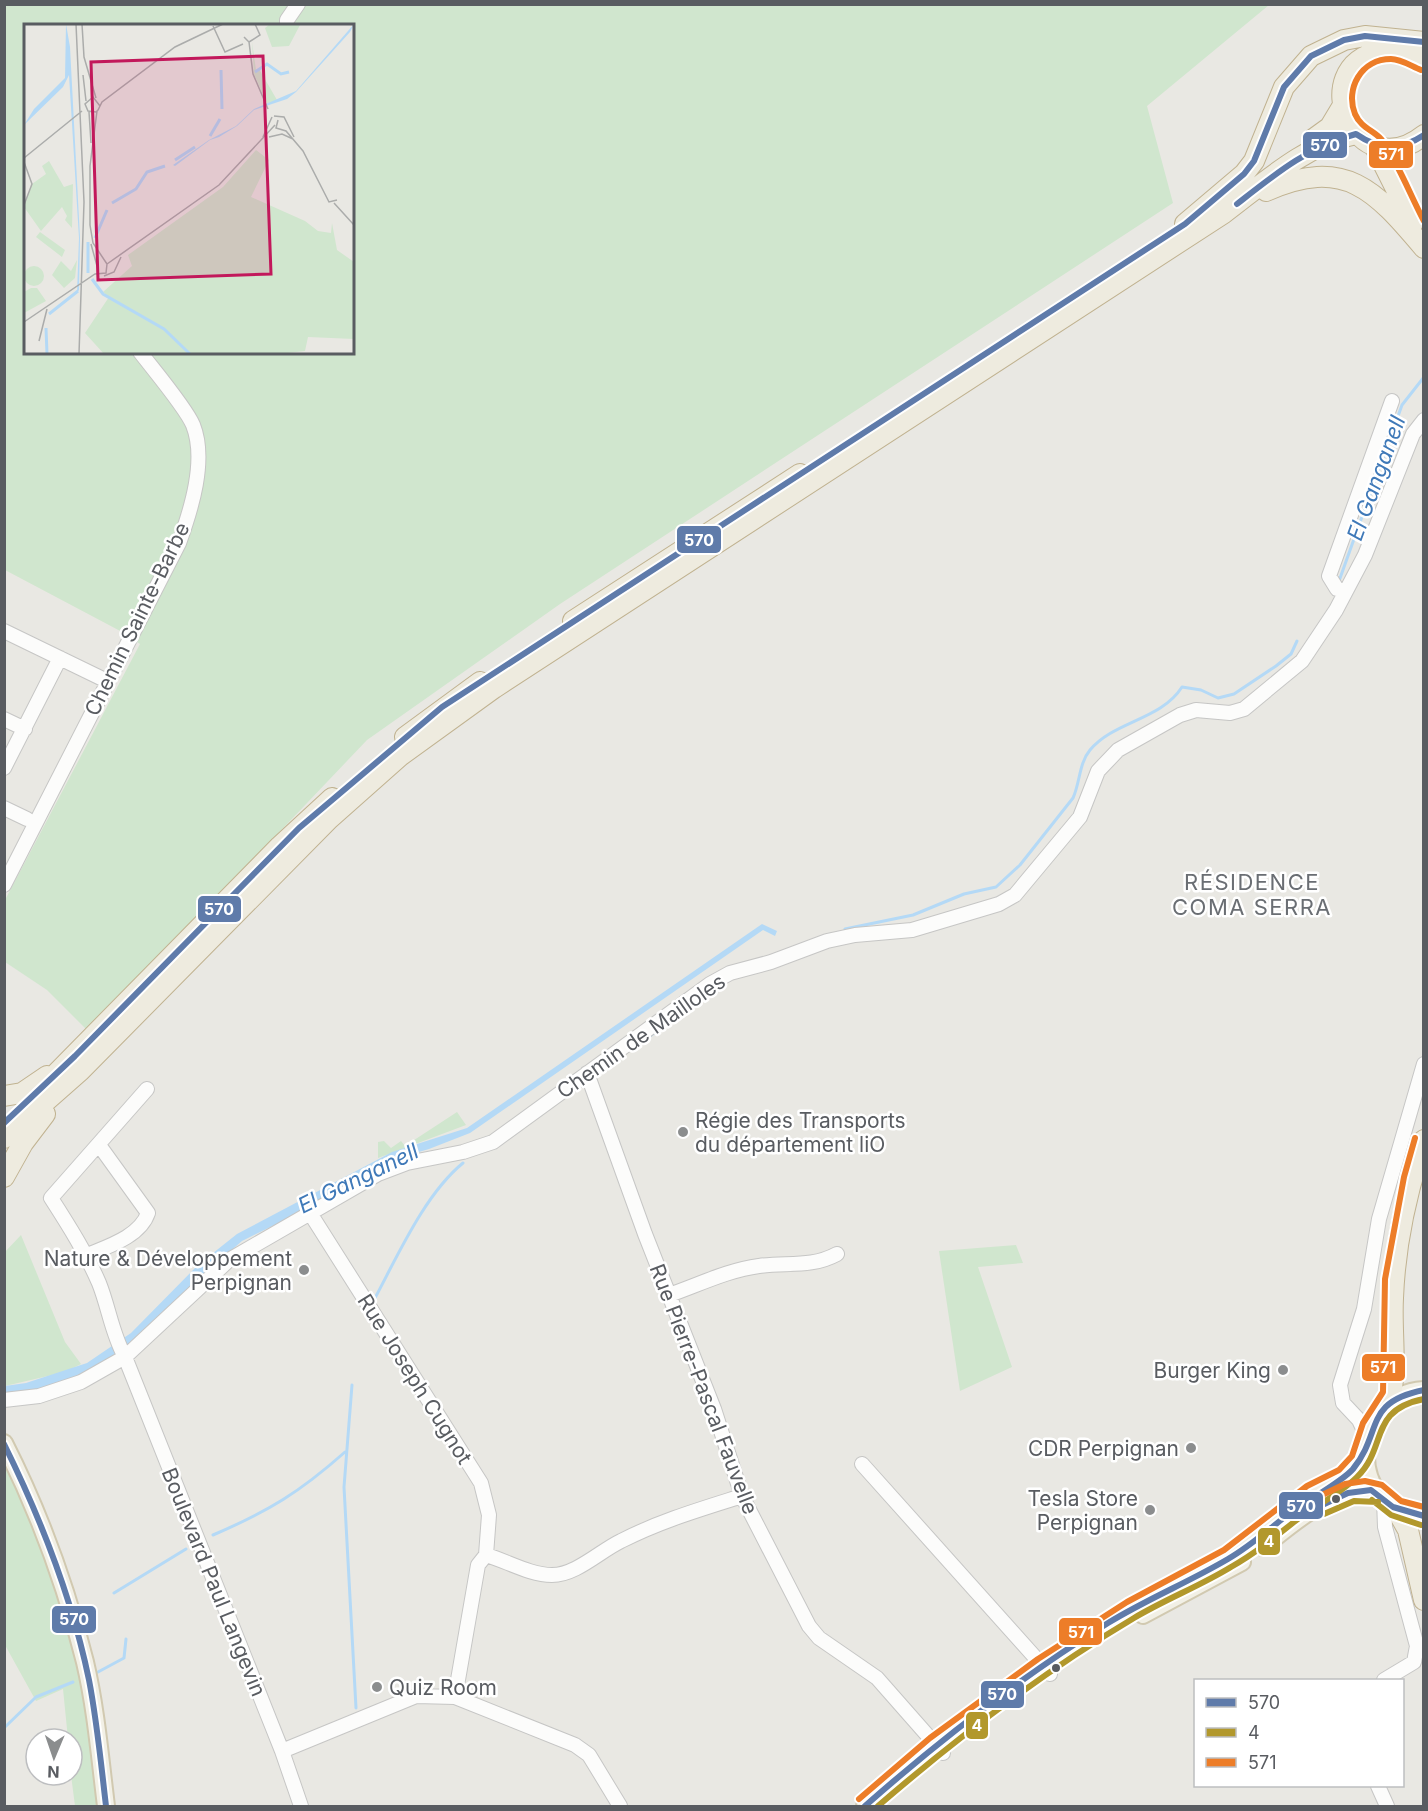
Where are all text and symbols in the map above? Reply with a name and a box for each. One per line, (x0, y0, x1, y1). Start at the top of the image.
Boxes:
inset map (24, 24, 354, 354)
line badge: 570 (1302, 131, 1348, 159)
text: 570 (1310, 135, 1340, 155)
line badge: 571 (1368, 140, 1414, 169)
text: 571 (1378, 144, 1404, 164)
water label: El Ganganell (1341, 411, 1411, 544)
street label: Chemin Sainte-Barbe (79, 518, 195, 720)
line badge: 570 (676, 525, 722, 554)
text: 570 (684, 530, 714, 550)
district label: RÉSIDENCE COMA SERRA (1172, 869, 1332, 920)
line badge: 570 (197, 895, 242, 923)
text: 570 (204, 899, 234, 919)
street label: Chemin de Mailloles (552, 968, 730, 1104)
place label: Régie des Transports du département liO (695, 1108, 906, 1157)
marker: Régie des Transports du département liO (676, 1125, 690, 1139)
water label: El Ganganell (293, 1137, 423, 1218)
place label: Nature & Développement Perpignan (44, 1246, 292, 1295)
street label: Rue Pierre-Pascal Fauvelle (645, 1260, 763, 1518)
marker: Nature & Développement Perpignan (297, 1263, 311, 1277)
street label: Rue Joseph Cugnot (353, 1289, 478, 1469)
line badge: 571 (1361, 1353, 1406, 1382)
text: 571 (1370, 1357, 1396, 1377)
place label: Burger King (1154, 1358, 1271, 1383)
marker: Burger King (1276, 1363, 1290, 1377)
place label: CDR Perpignan (1028, 1436, 1179, 1461)
marker: CDR Perpignan (1184, 1441, 1198, 1455)
street label: Boulevard Paul Langevin (157, 1464, 271, 1700)
place label: Tesla Store Perpignan (1027, 1486, 1138, 1535)
line badge: 570 (1278, 1491, 1324, 1520)
unlabelled marker (1330, 1493, 1342, 1505)
text: 570 (1286, 1496, 1316, 1516)
marker: Tesla Store Perpignan (1143, 1503, 1157, 1517)
line badge: 4 (1257, 1527, 1281, 1556)
text: 4 (1264, 1531, 1275, 1551)
line badge: 570 (51, 1605, 97, 1634)
text: 570 (59, 1609, 89, 1629)
line badge: 571 (1058, 1617, 1103, 1646)
text: 571 (1068, 1622, 1094, 1642)
unlabelled marker (1050, 1662, 1062, 1674)
place label: Quiz Room (389, 1675, 497, 1700)
legend (1194, 1679, 1404, 1787)
marker: Quiz Room (370, 1680, 384, 1694)
line badge: 570 (980, 1680, 1025, 1709)
text: 570 (987, 1684, 1017, 1704)
text: 570 (1248, 1692, 1280, 1713)
line badge: 4 (965, 1711, 989, 1740)
text: 4 (972, 1715, 983, 1735)
text: 4 (1248, 1722, 1260, 1743)
north arrow (24, 1727, 84, 1787)
text: 571 (1248, 1752, 1276, 1773)
text: N (47, 1762, 60, 1782)

